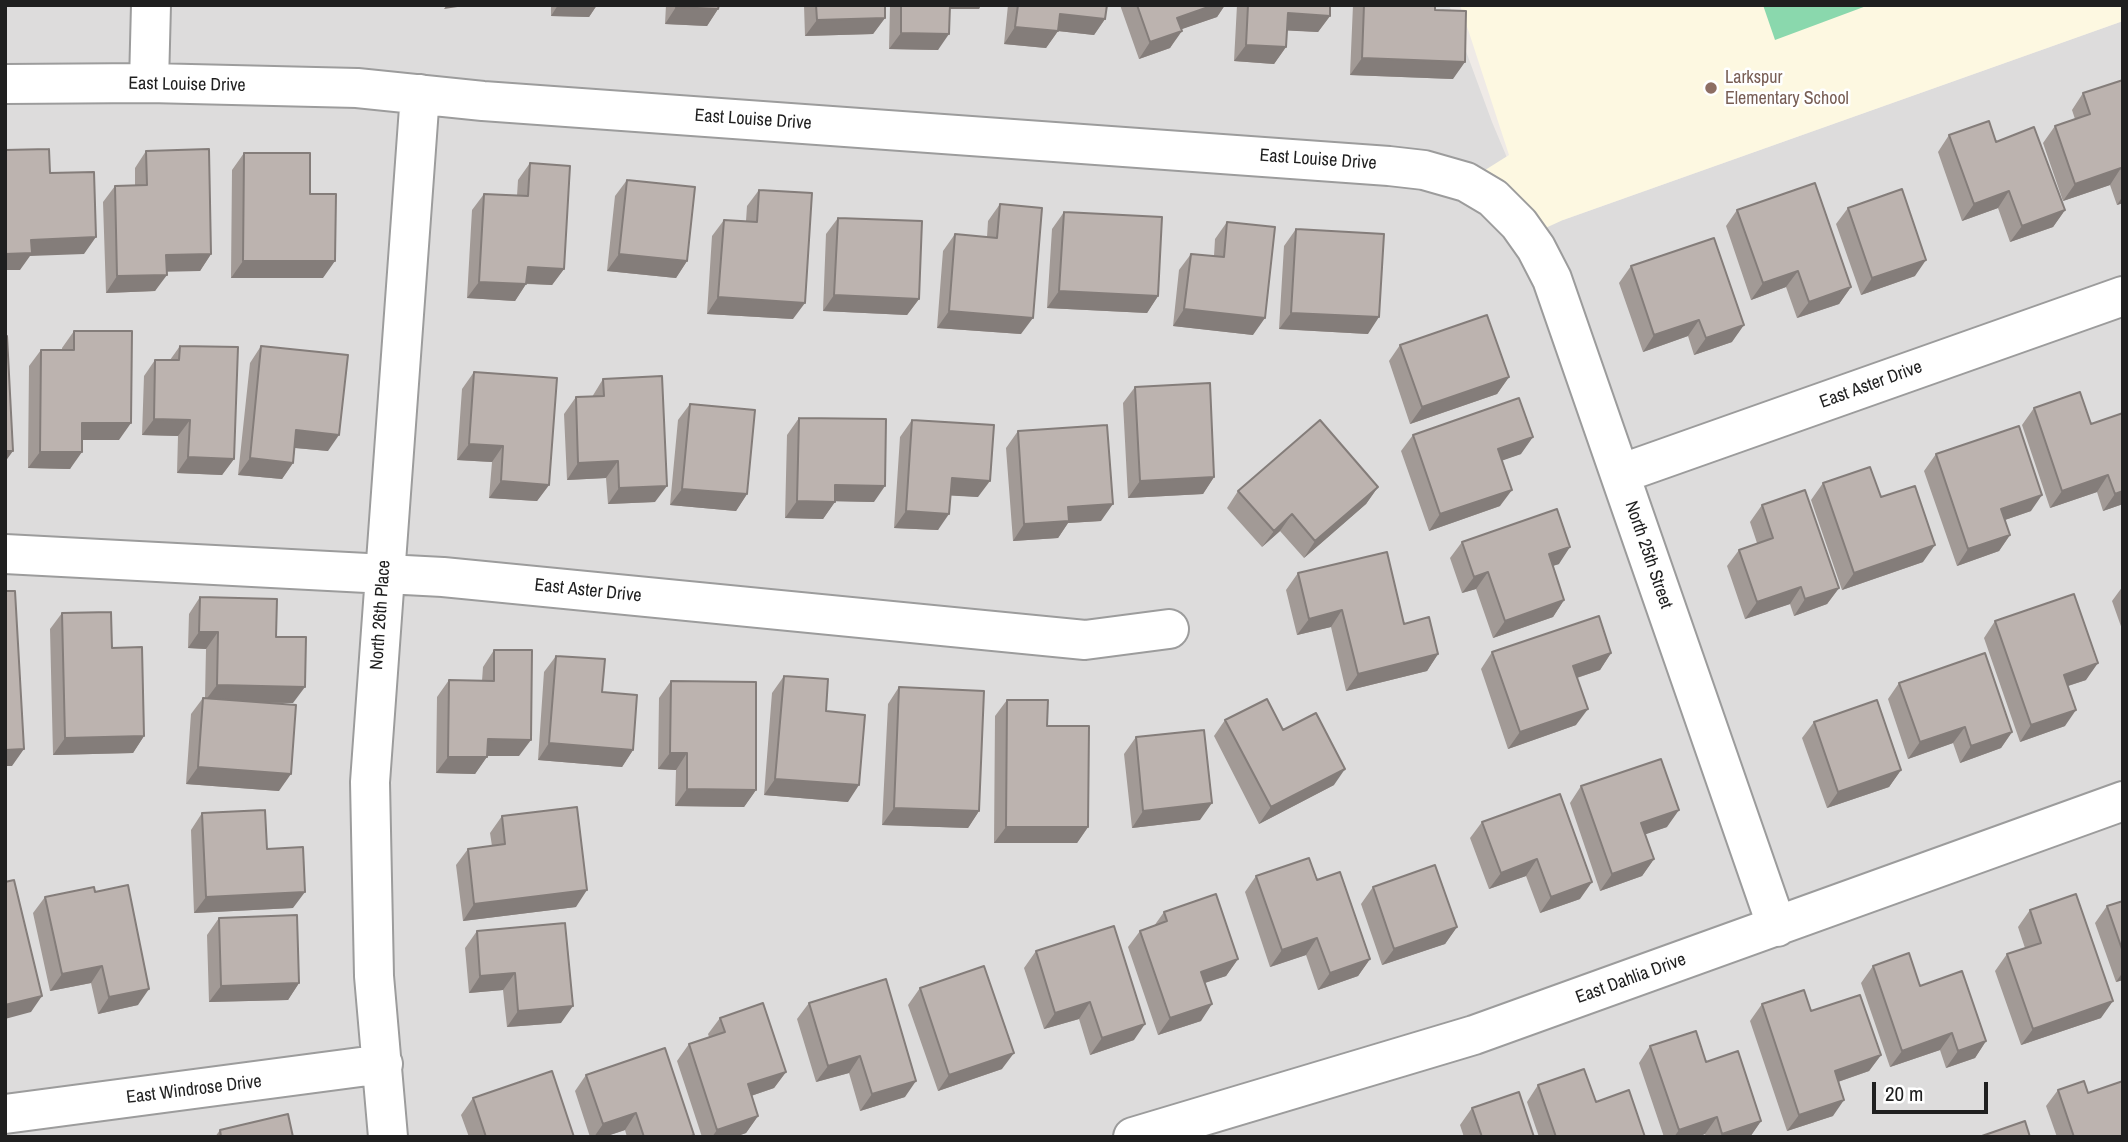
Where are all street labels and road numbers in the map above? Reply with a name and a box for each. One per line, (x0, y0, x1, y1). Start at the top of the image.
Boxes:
street label: East Louise Drive (128, 73, 246, 97)
street label: East Louise Drive (694, 105, 812, 135)
street label: East Louise Drive (1259, 145, 1377, 175)
street label: East Aster Drive (1817, 356, 1925, 414)
street label: North 25th Street (1619, 498, 1677, 612)
street label: North 26th Place (366, 559, 396, 671)
street label: East Aster Drive (533, 575, 643, 607)
street label: East Dahlia Drive (1573, 949, 1689, 1009)
street label: East Windrose Drive (125, 1071, 263, 1109)

